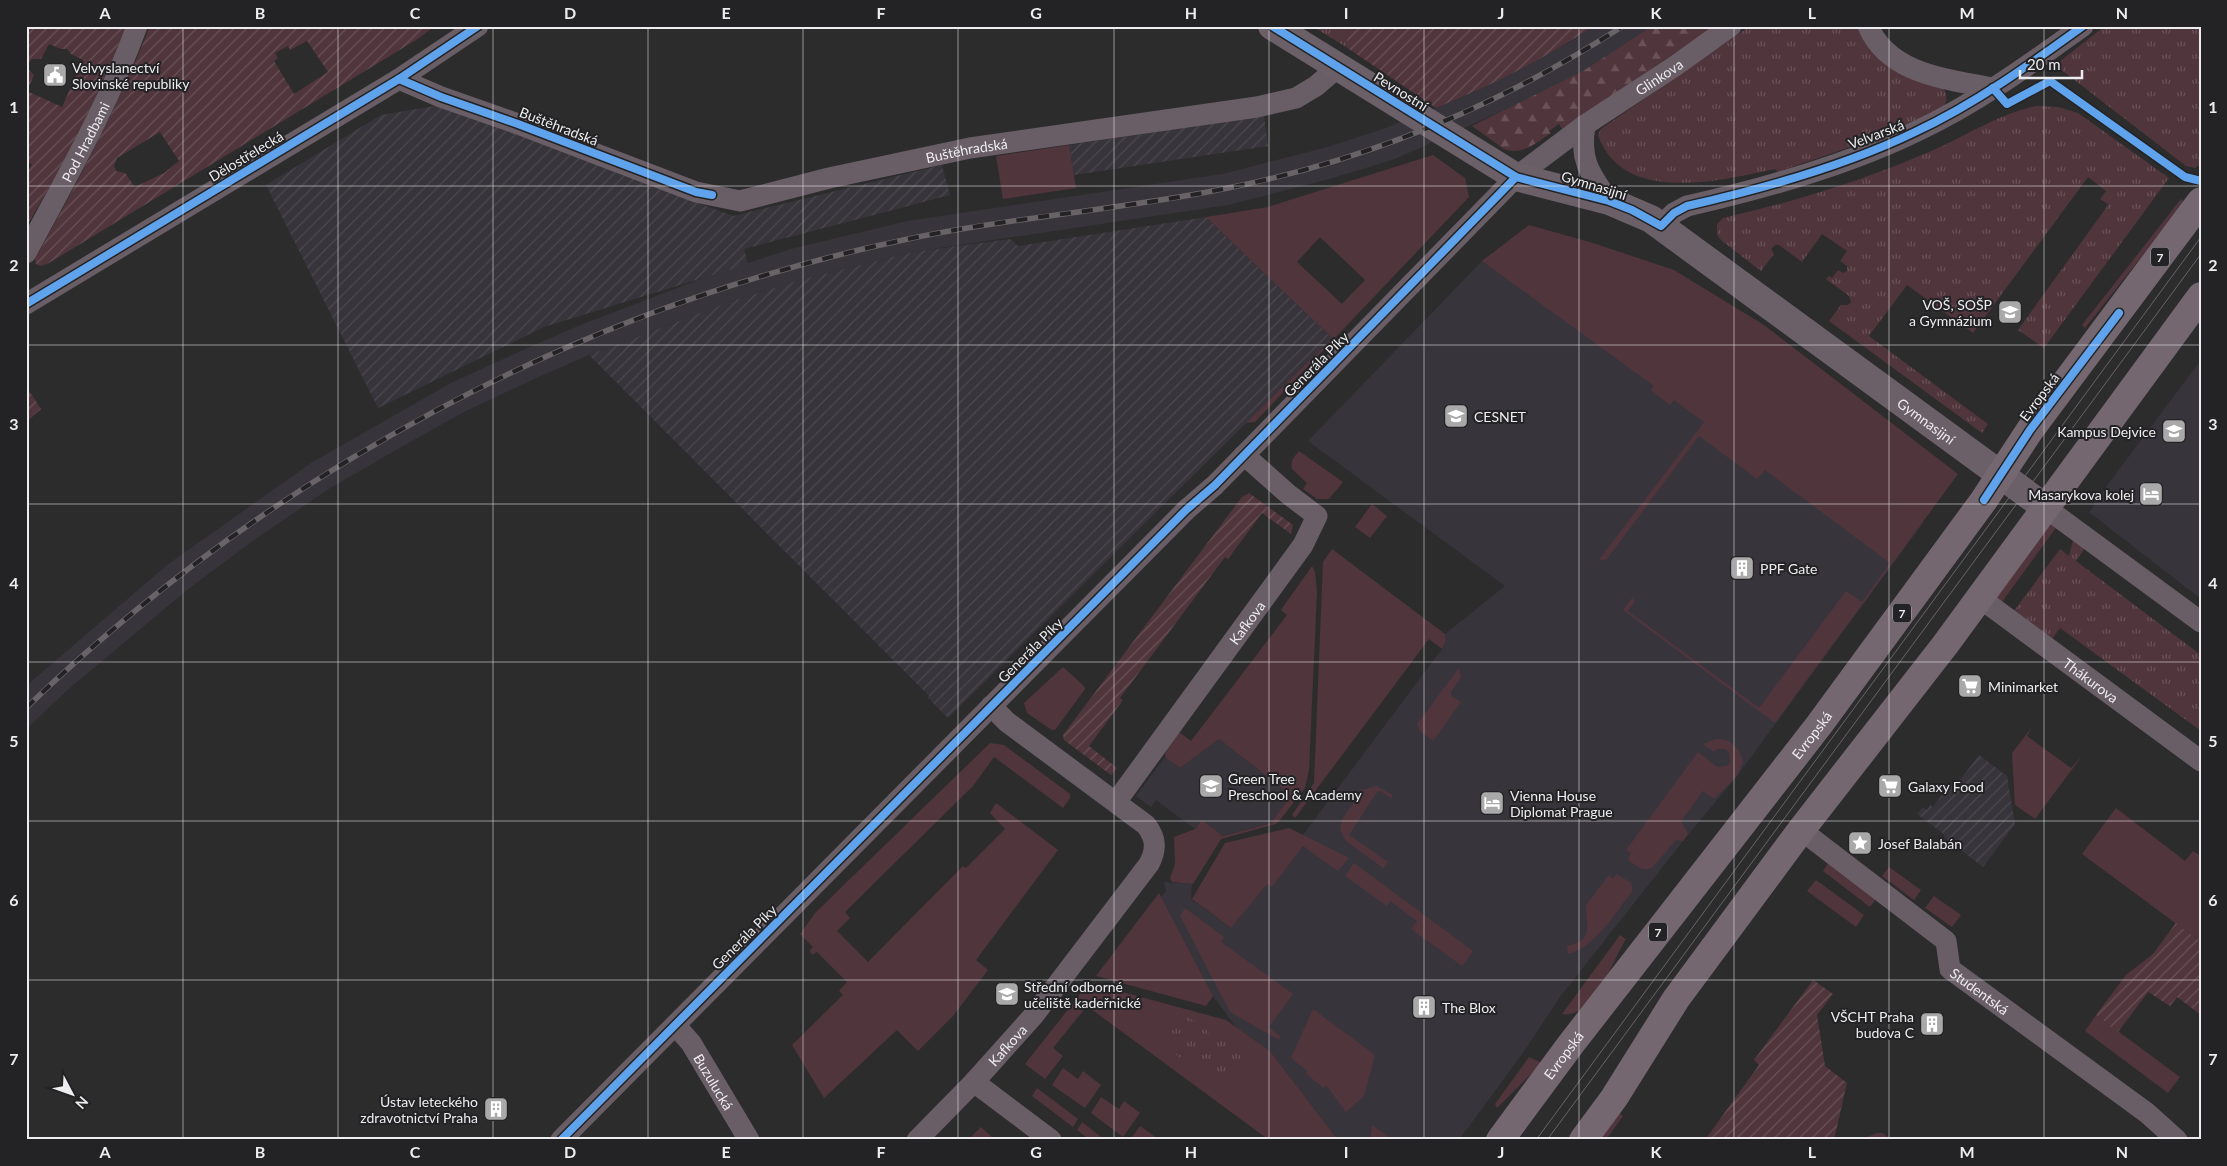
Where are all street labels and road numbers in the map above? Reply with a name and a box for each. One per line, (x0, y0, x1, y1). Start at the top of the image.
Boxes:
street label: Glinkova (1632, 55, 1686, 98)
street label: Pevnostní (1371, 68, 1432, 115)
street label: Pod Hradbami (58, 99, 112, 185)
street label: Buštěhradská (517, 103, 601, 149)
street label: Velvarská (1846, 116, 1906, 152)
street label: Dělostřelecká (206, 127, 286, 185)
street label: Buštěhradská (924, 134, 1008, 166)
street label: Gymnasijní (1559, 167, 1629, 203)
road number: 7 (2151, 248, 2169, 266)
street label: Generála Píky (1280, 327, 1353, 400)
street label: Evropská (2015, 370, 2063, 424)
street label: Gymnasijní (1894, 394, 1959, 448)
street label: Kafkova (1225, 597, 1268, 648)
road number: 7 (1893, 604, 1911, 622)
street label: Generála Píky (994, 613, 1067, 686)
street label: Thákurova (2060, 654, 2122, 706)
street label: Evropská (1788, 708, 1835, 762)
street label: Generála Píky (708, 900, 781, 973)
road number: 7 (1649, 922, 1667, 942)
street label: Studentská (1947, 964, 2013, 1018)
street label: Kafkova (984, 1021, 1030, 1069)
street label: Evropská (1540, 1027, 1587, 1082)
street label: Buzulucká (691, 1050, 737, 1113)

